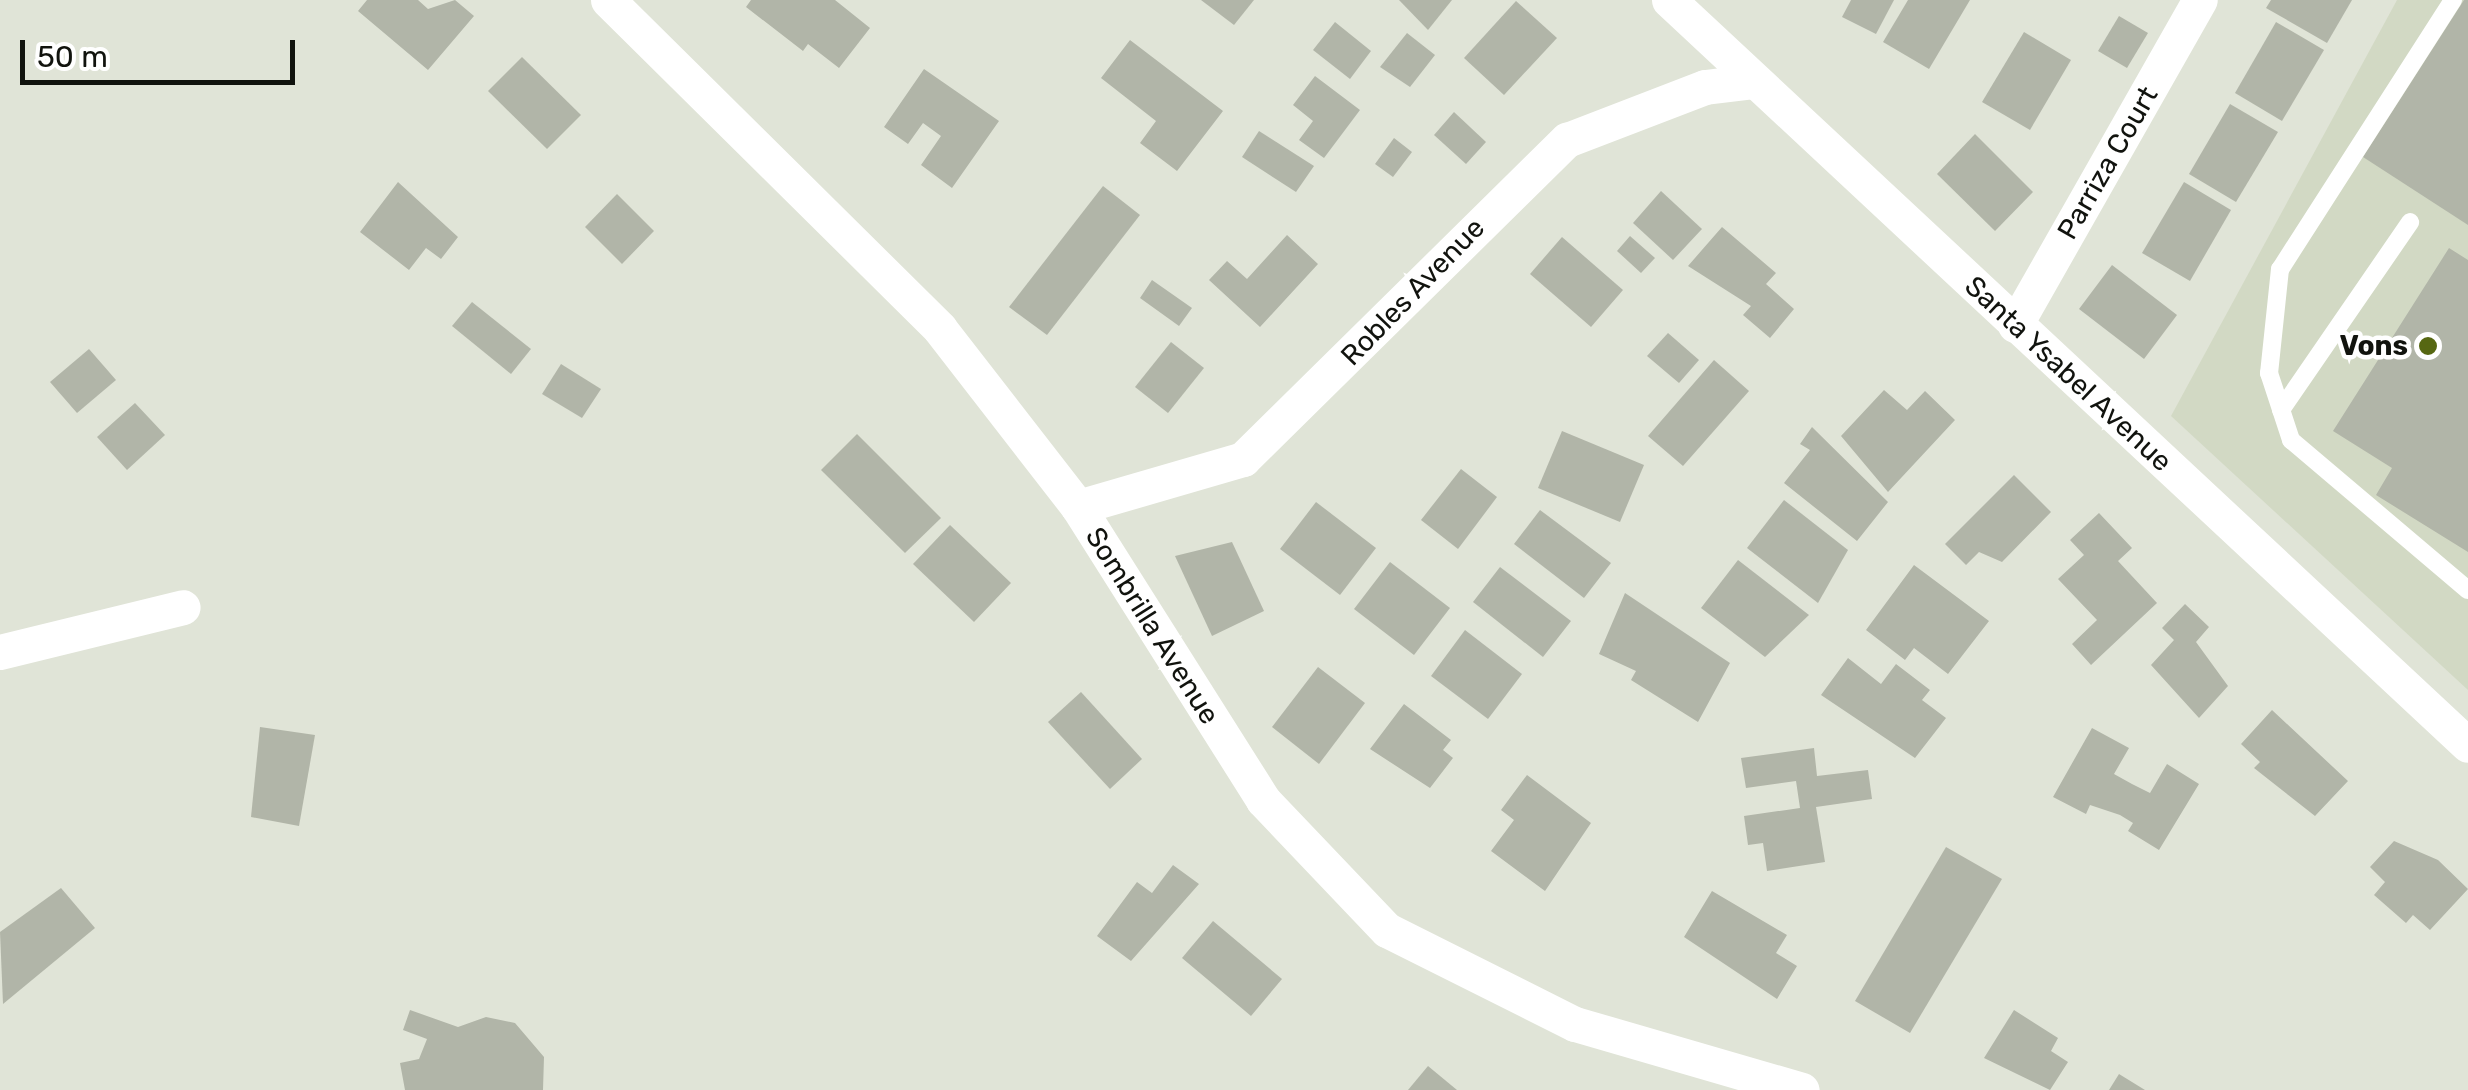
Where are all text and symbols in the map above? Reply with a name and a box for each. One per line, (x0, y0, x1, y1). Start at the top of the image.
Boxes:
scale bar (25, 20, 300, 82)
text: 50 m (37, 39, 108, 75)
street label: Parriza Court (2051, 81, 2165, 245)
street label: Robles Avenue (1334, 211, 1492, 373)
street label: Santa Ysabel Avenue (1957, 269, 2179, 479)
place label: Vons (2340, 329, 2408, 363)
marker: Vons (2417, 335, 2439, 357)
street label: Sombrilla Avenue (1078, 521, 1226, 731)

